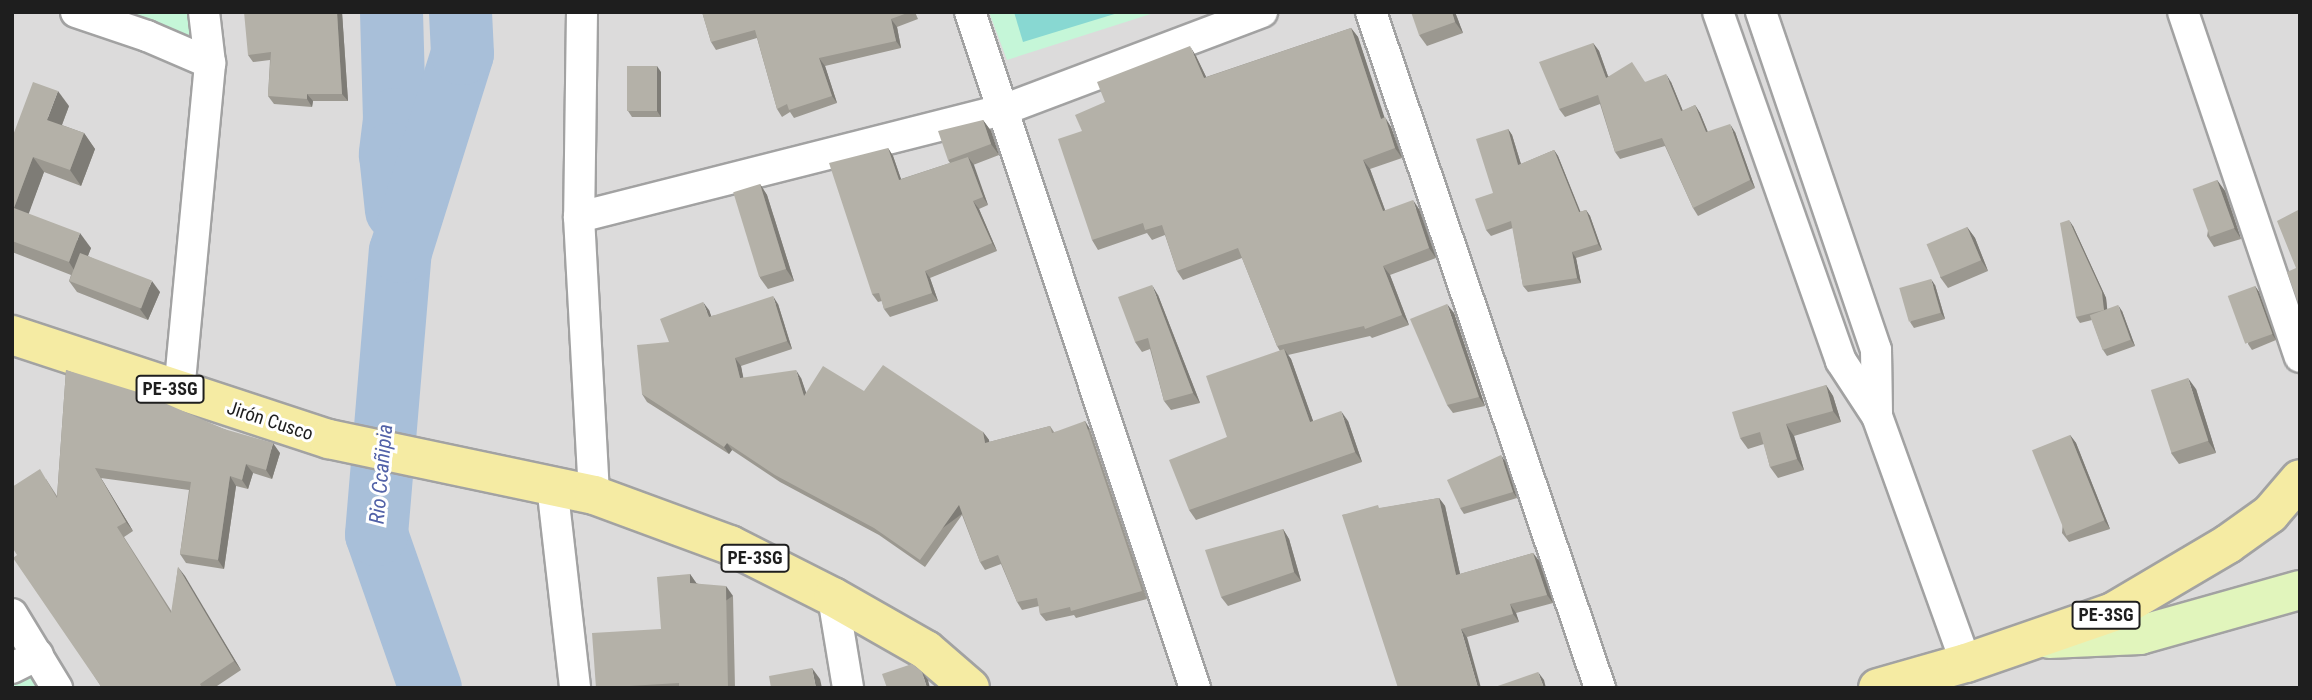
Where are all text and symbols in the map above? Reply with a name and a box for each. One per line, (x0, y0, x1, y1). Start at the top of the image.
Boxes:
road number: PE-3SG (135, 374, 205, 404)
street label: Jirón Cusco (224, 396, 316, 446)
water label: Rio Ccañipia (364, 423, 398, 525)
road number: PE-3SG (720, 544, 790, 572)
road number: PE-3SG (2071, 600, 2141, 630)

